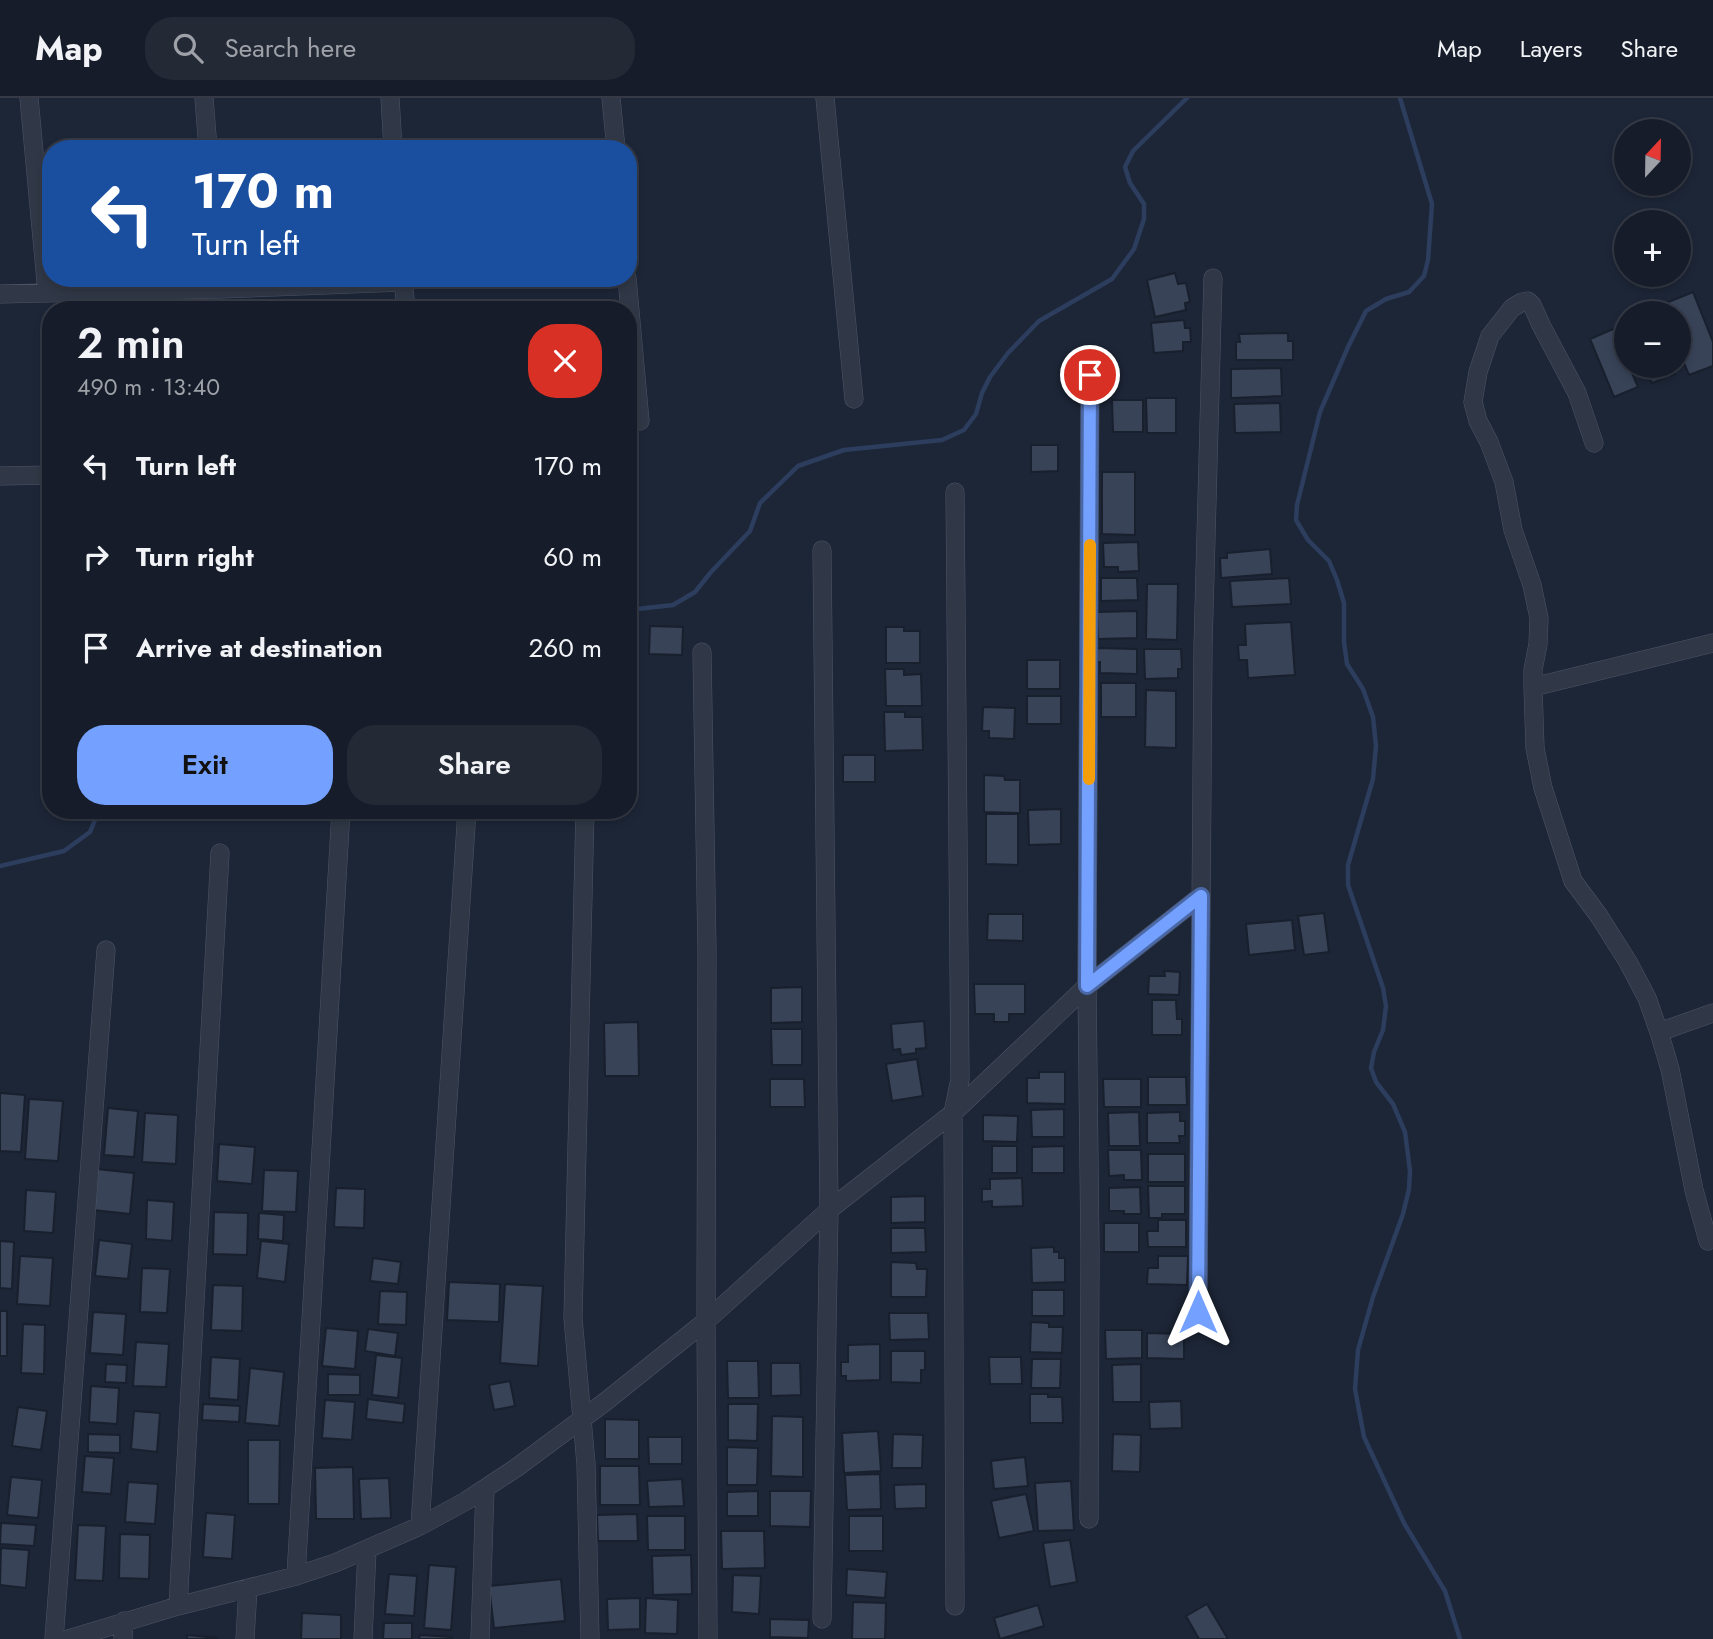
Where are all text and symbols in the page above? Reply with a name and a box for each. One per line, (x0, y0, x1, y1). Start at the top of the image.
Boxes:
search box (145, 17, 635, 80)
text: Map (35, 25, 103, 72)
icon: search (169, 29, 207, 67)
text: Search here (225, 29, 356, 67)
text: Map (1437, 31, 1482, 66)
text: Layers (1520, 31, 1582, 66)
text: Share (1620, 31, 1678, 66)
north arrow (1614, 119, 1690, 196)
map controls (1614, 119, 1691, 378)
text: 170 m (192, 156, 334, 226)
icon: left (77, 168, 168, 259)
button: + (1614, 210, 1691, 287)
text: Turn left (192, 221, 299, 267)
button: − (1614, 301, 1691, 378)
text: 2 min (77, 313, 185, 374)
button: close (528, 324, 602, 398)
pin (1060, 345, 1120, 405)
icon: arrive (1071, 356, 1109, 394)
text: 490 m · 13:40 (77, 370, 220, 404)
icon: left (77, 447, 115, 485)
text: Turn left (136, 447, 236, 485)
text: 170 m (533, 447, 602, 485)
icon: right (77, 538, 115, 576)
text: Turn right (136, 538, 254, 576)
text: 60 m (543, 538, 602, 576)
icon: arrive (77, 629, 115, 667)
text: Arrive at destination (136, 629, 383, 667)
text: 260 m (529, 629, 602, 667)
button: Exit (77, 725, 333, 805)
button: Share (347, 725, 602, 805)
position arrow (1161, 1275, 1235, 1349)

